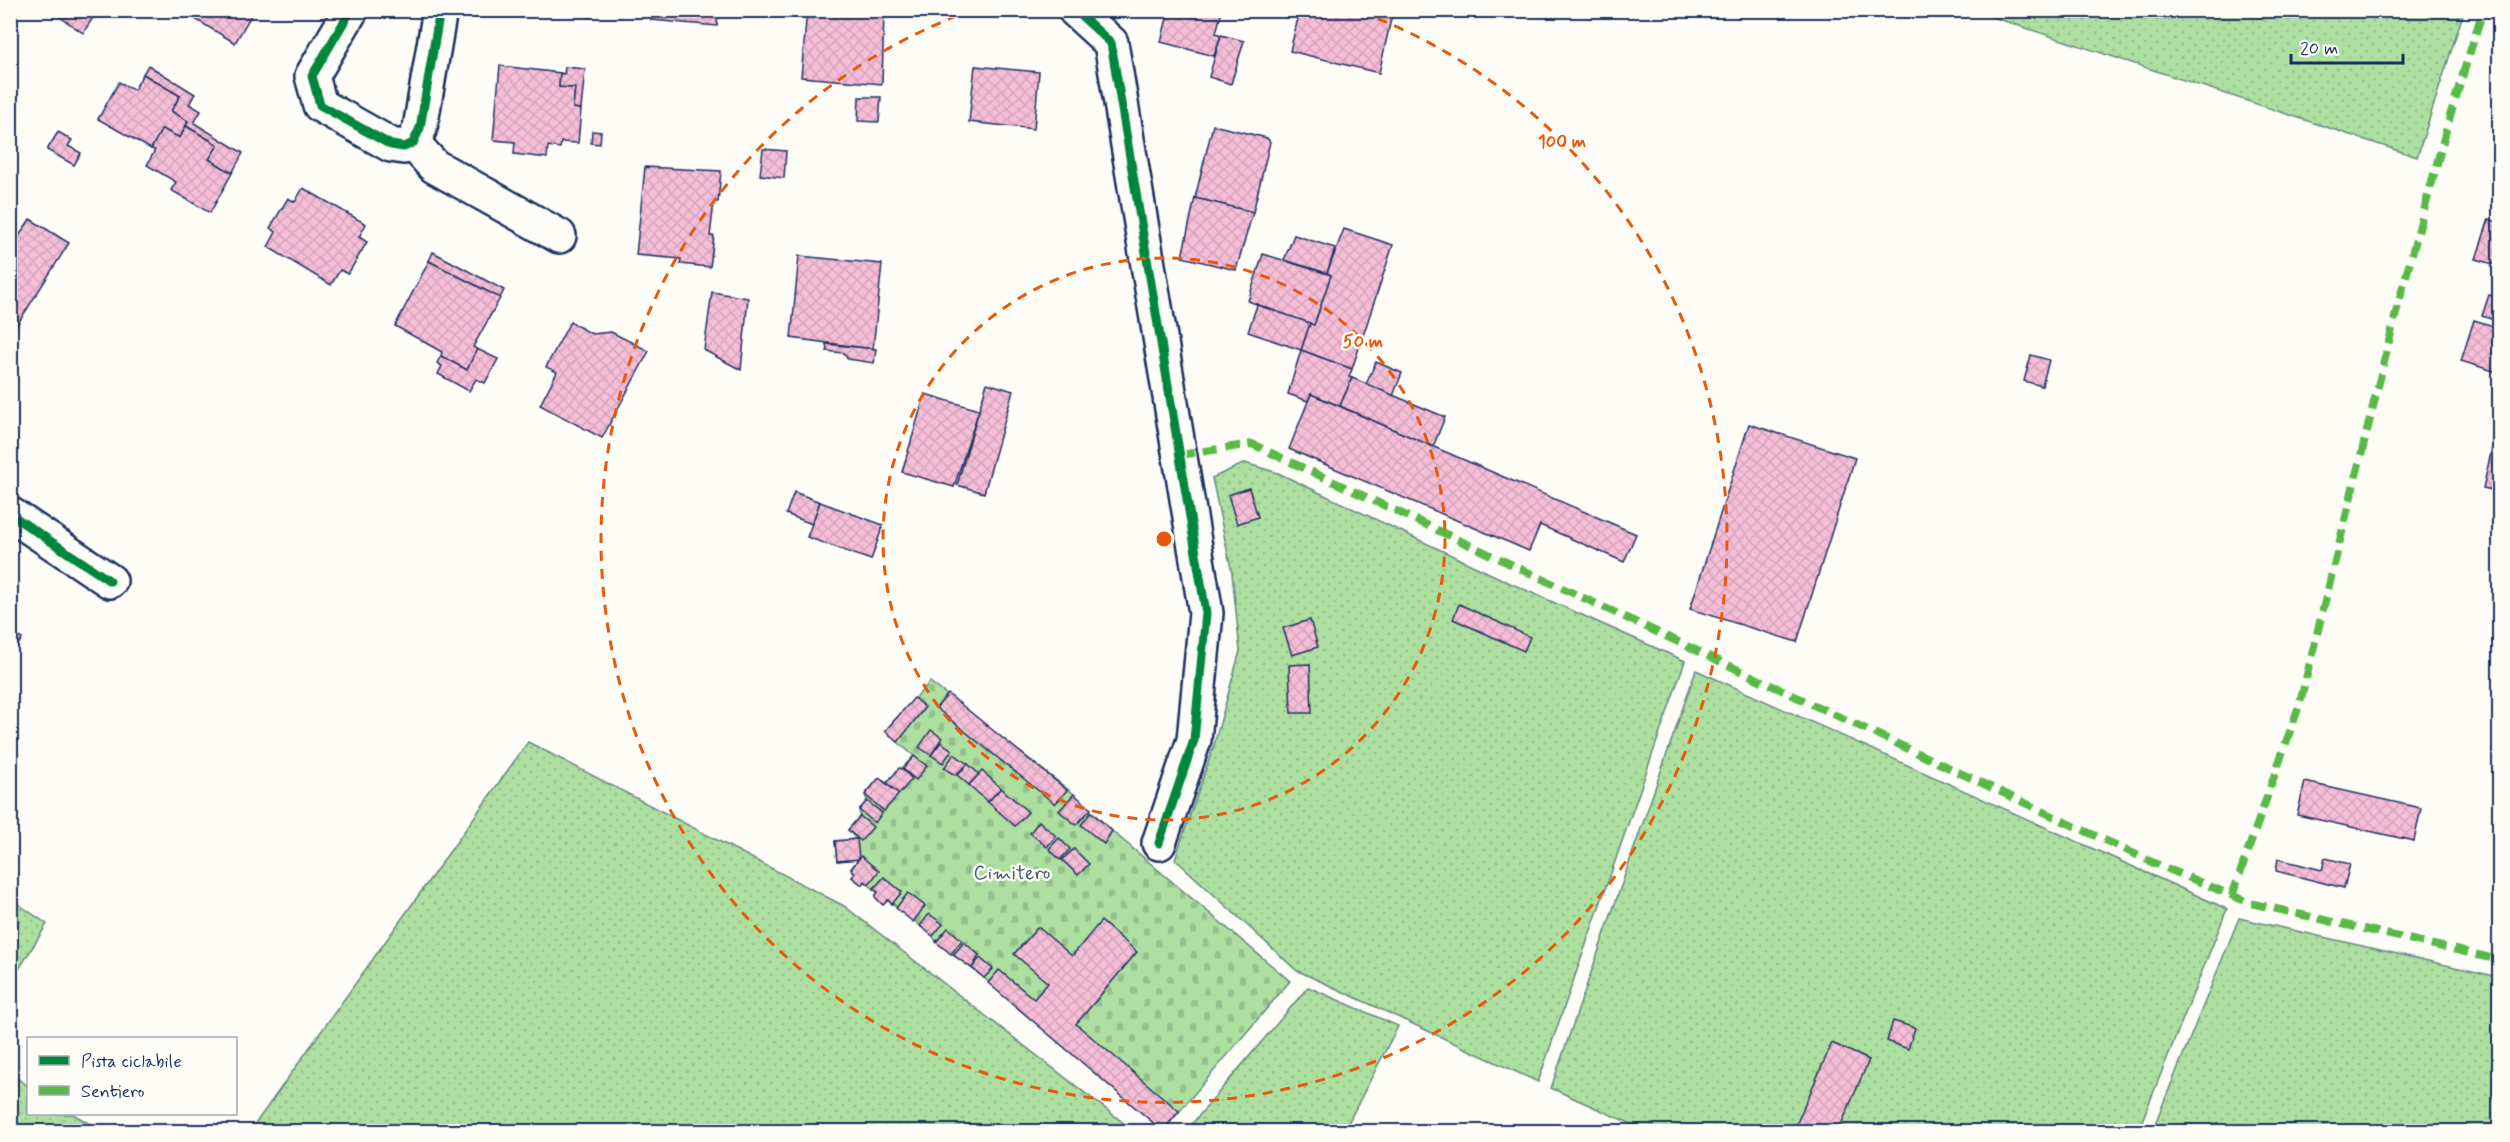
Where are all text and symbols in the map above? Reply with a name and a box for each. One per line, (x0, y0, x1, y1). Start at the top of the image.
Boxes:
scale bar (2291, 27, 2404, 65)
text: 20 m (2300, 37, 2338, 61)
text: 100 m (1538, 130, 1586, 154)
text: 50 m (1343, 330, 1383, 354)
centre of rings (1154, 529, 1174, 549)
park label: Cimitero (974, 860, 1050, 887)
legend (27, 1037, 237, 1115)
text: Pista ciclabile (81, 1050, 182, 1074)
text: Sentiero (81, 1080, 145, 1104)

